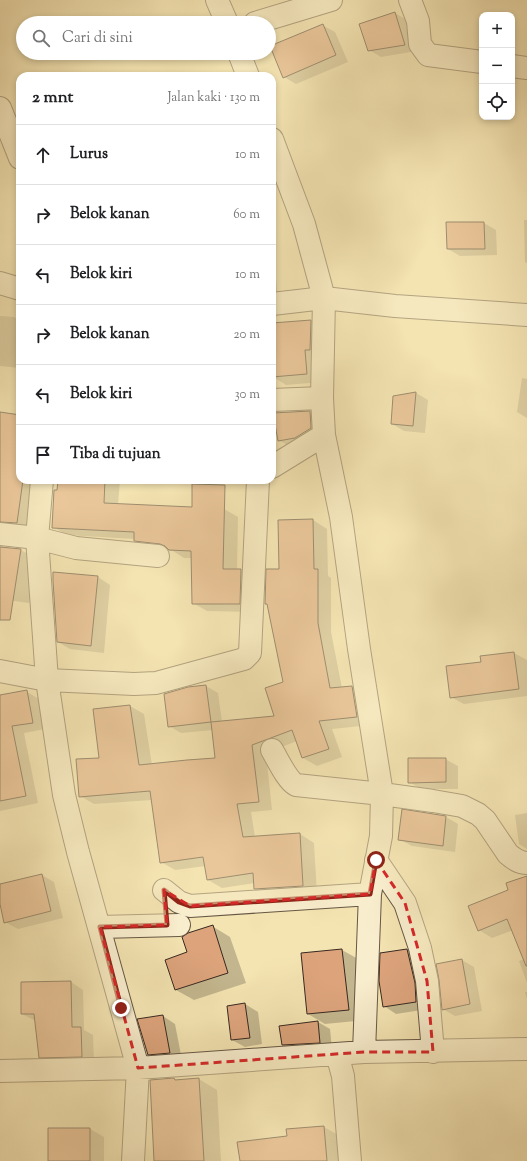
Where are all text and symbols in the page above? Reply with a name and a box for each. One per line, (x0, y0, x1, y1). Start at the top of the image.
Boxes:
map controls (479, 12, 515, 120)
button: + (479, 12, 515, 48)
search box (16, 16, 276, 60)
icon: search (30, 27, 52, 49)
text: Cari di sini (62, 28, 133, 49)
button: − (479, 48, 515, 84)
button: locate (479, 84, 515, 120)
text: 2 mnt (32, 86, 73, 110)
text: Jalan kaki · 130 m (168, 89, 260, 107)
icon: ahead (32, 144, 54, 166)
text: Lurus (70, 144, 108, 165)
text: 10 m (235, 146, 260, 164)
icon: right (32, 204, 54, 226)
text: Belok kanan (70, 204, 150, 225)
text: 60 m (233, 206, 260, 224)
icon: left (32, 264, 54, 286)
text: Belok kiri (70, 264, 132, 285)
text: 10 m (235, 266, 260, 284)
icon: right (32, 324, 54, 346)
text: Belok kanan (70, 324, 150, 345)
text: 20 m (234, 326, 260, 344)
icon: left (32, 384, 54, 406)
text: Belok kiri (70, 384, 132, 405)
text: 30 m (234, 386, 260, 404)
icon: arrive (32, 444, 54, 466)
text: Tiba di tujuan (70, 444, 161, 465)
route start (367, 851, 385, 869)
route end (112, 999, 130, 1017)

